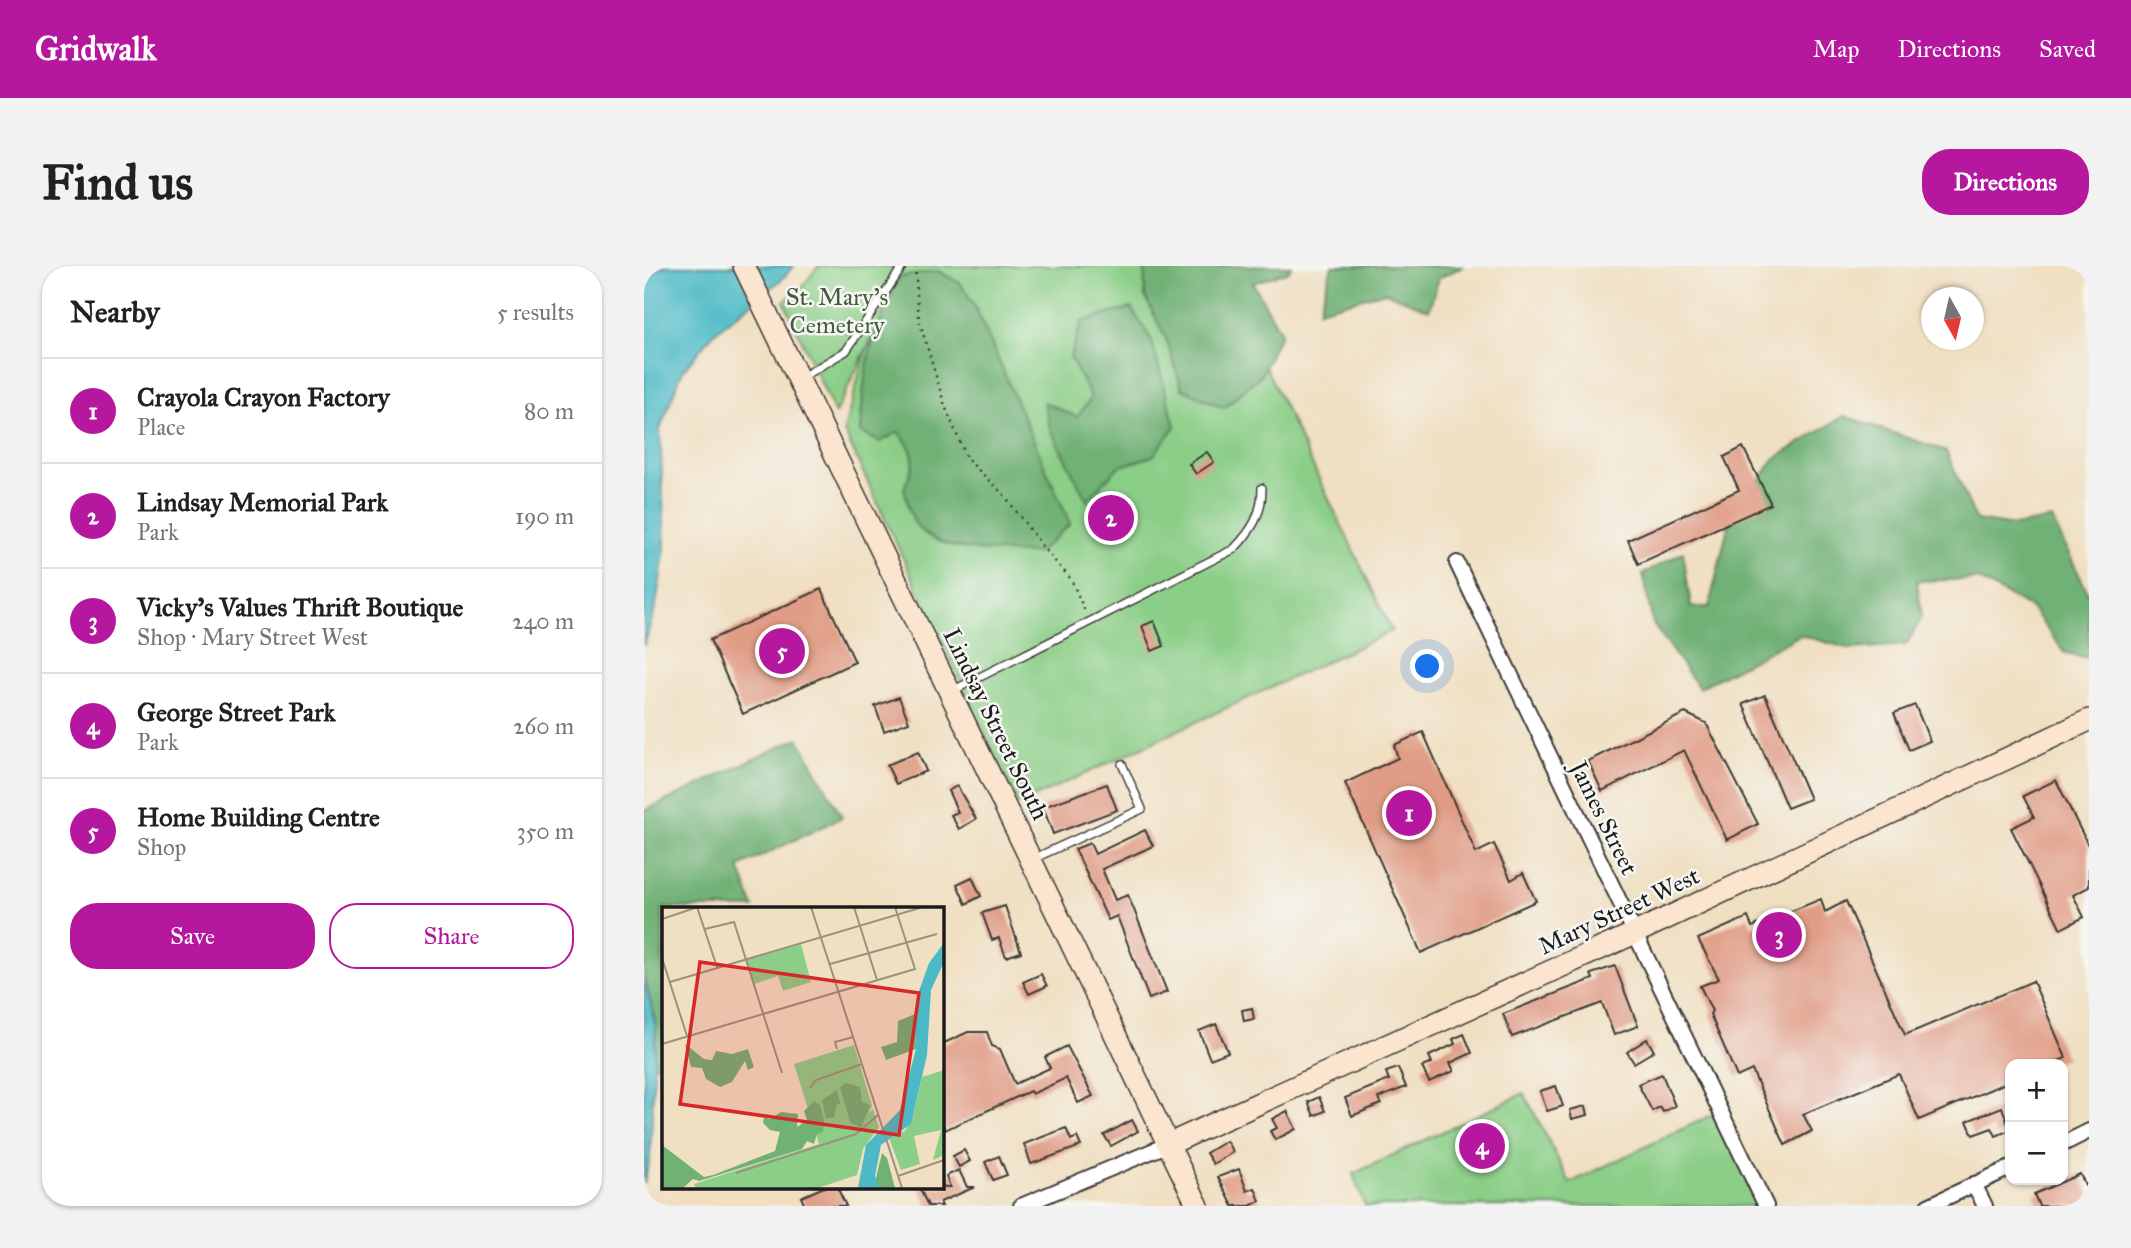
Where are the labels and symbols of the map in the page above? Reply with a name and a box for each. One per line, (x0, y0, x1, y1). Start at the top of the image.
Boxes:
park label: St. Mary's Cemetery (786, 282, 888, 340)
north arrow (1921, 287, 1984, 350)
pin: 2 (1088, 492, 1134, 544)
street label: Lindsay Street South (937, 623, 1055, 825)
pin: 5 (759, 625, 805, 677)
your location (1410, 649, 1444, 683)
street label: James Street (1562, 753, 1645, 880)
pin: 1 (1386, 787, 1432, 839)
street label: Mary Street West (1534, 860, 1705, 961)
inset map (662, 907, 943, 1188)
pin: 3 (1756, 909, 1802, 961)
pin: 4 (1459, 1120, 1505, 1172)

